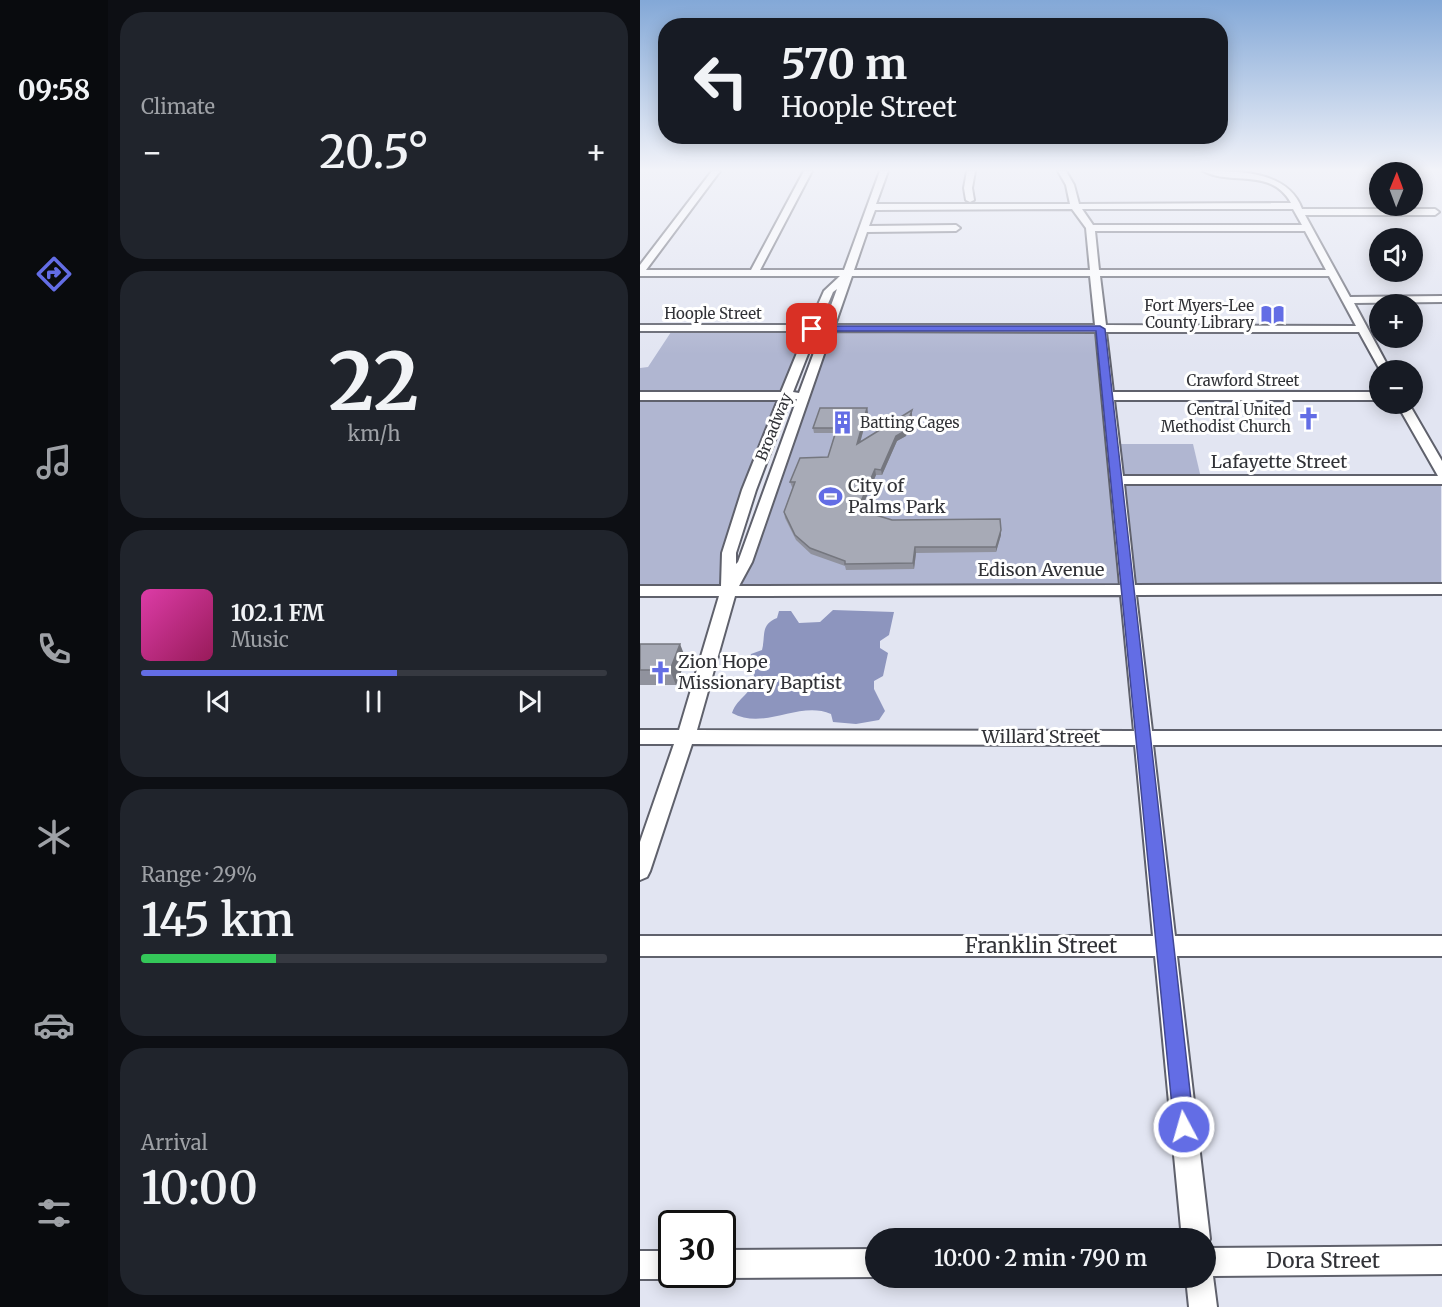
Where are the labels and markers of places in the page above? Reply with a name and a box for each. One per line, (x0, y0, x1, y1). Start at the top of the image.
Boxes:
place label: Fort Myers-Lee County Library (1144, 296, 1254, 332)
library icon: Fort Myers-Lee County Library (1259, 302, 1285, 328)
pin (786, 303, 837, 354)
place label: Central United Methodist Church (1161, 400, 1291, 436)
church icon: Central United Methodist Church (1296, 406, 1322, 432)
building icon: Batting Cages (829, 410, 855, 436)
place label: Batting Cages (860, 413, 960, 432)
place label: City of Palms Park (848, 474, 946, 518)
sports icon: City of Palms Park (817, 483, 843, 509)
place label: Zion Hope Missionary Baptist (678, 650, 842, 694)
church icon: Zion Hope Missionary Baptist (647, 659, 673, 685)

